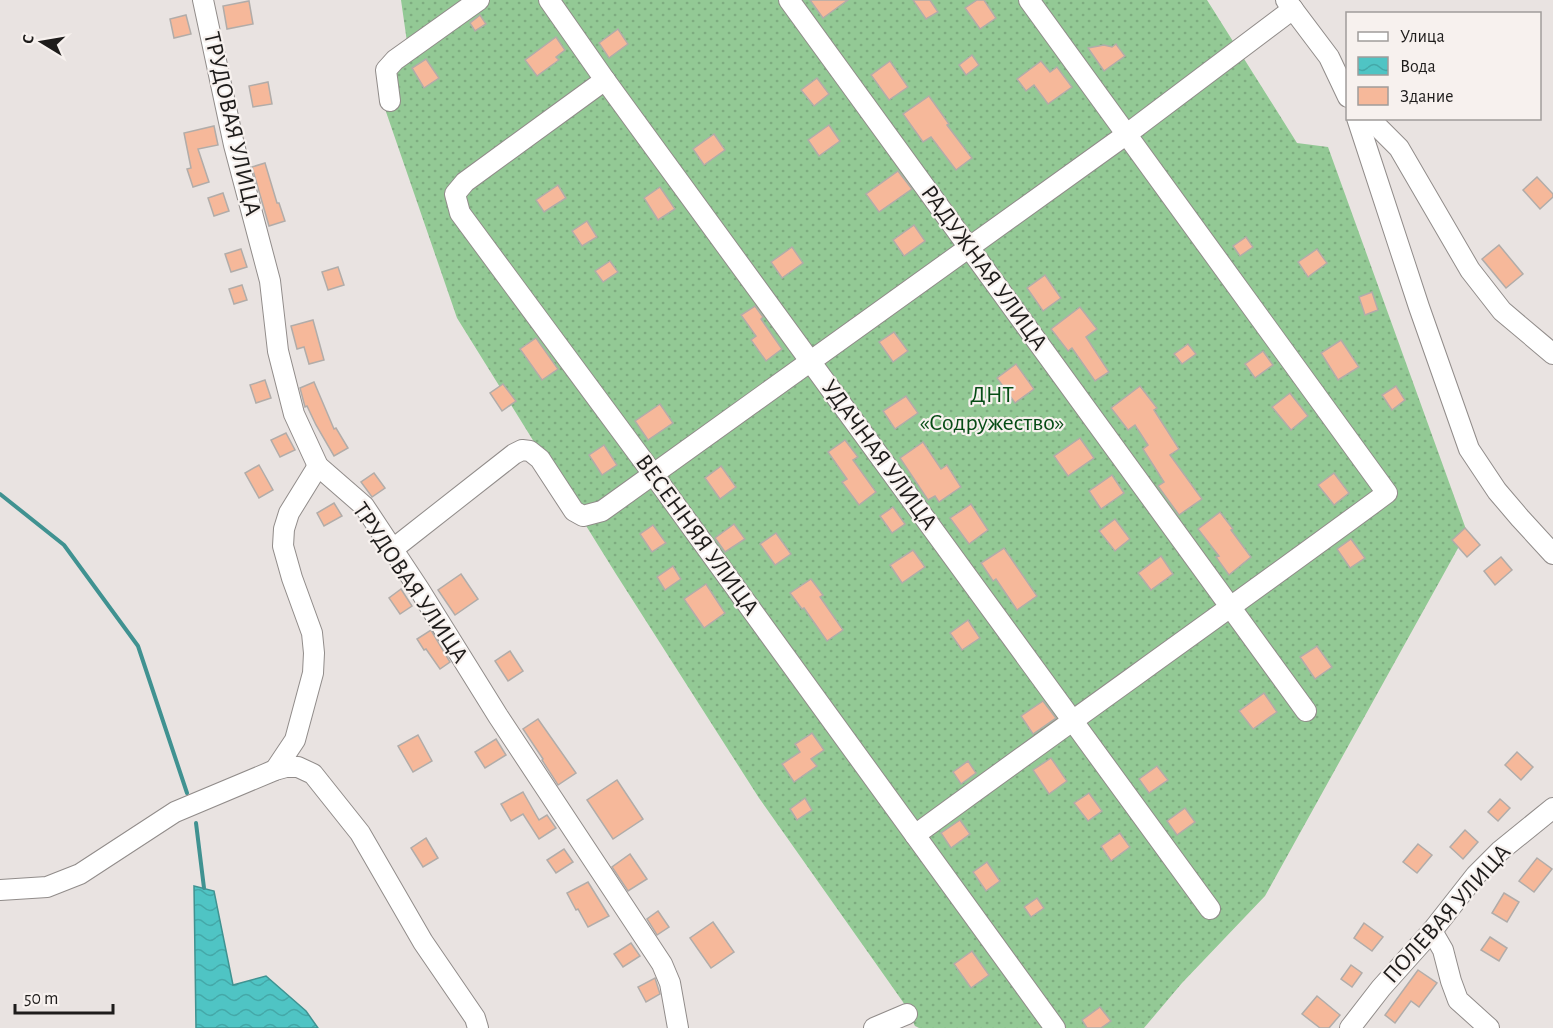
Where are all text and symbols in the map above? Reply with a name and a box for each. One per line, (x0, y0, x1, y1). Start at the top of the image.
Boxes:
north arrow (12, 12, 72, 72)
legend (1346, 12, 1541, 120)
text: Улица (1400, 28, 1445, 46)
street label: ТРУДОВАЯ УЛИЦА (199, 30, 265, 218)
text: С (20, 33, 37, 45)
text: Вода (1400, 58, 1436, 76)
text: Здание (1400, 88, 1454, 106)
street label: РАДУЖНАЯ УЛИЦА (916, 181, 1052, 355)
street label: УДАЧНАЯ УЛИЦА (817, 376, 941, 534)
park label: ДНТ «Содружество» (920, 383, 1064, 435)
street label: ВЕСЕННЯЯ УЛИЦА (631, 450, 763, 620)
street label: ТРУДОВАЯ УЛИЦА (348, 498, 472, 668)
street label: ПОЛЕВАЯ УЛИЦА (1379, 840, 1515, 988)
scale bar (15, 977, 112, 1015)
text: 50 m (24, 990, 58, 1008)

